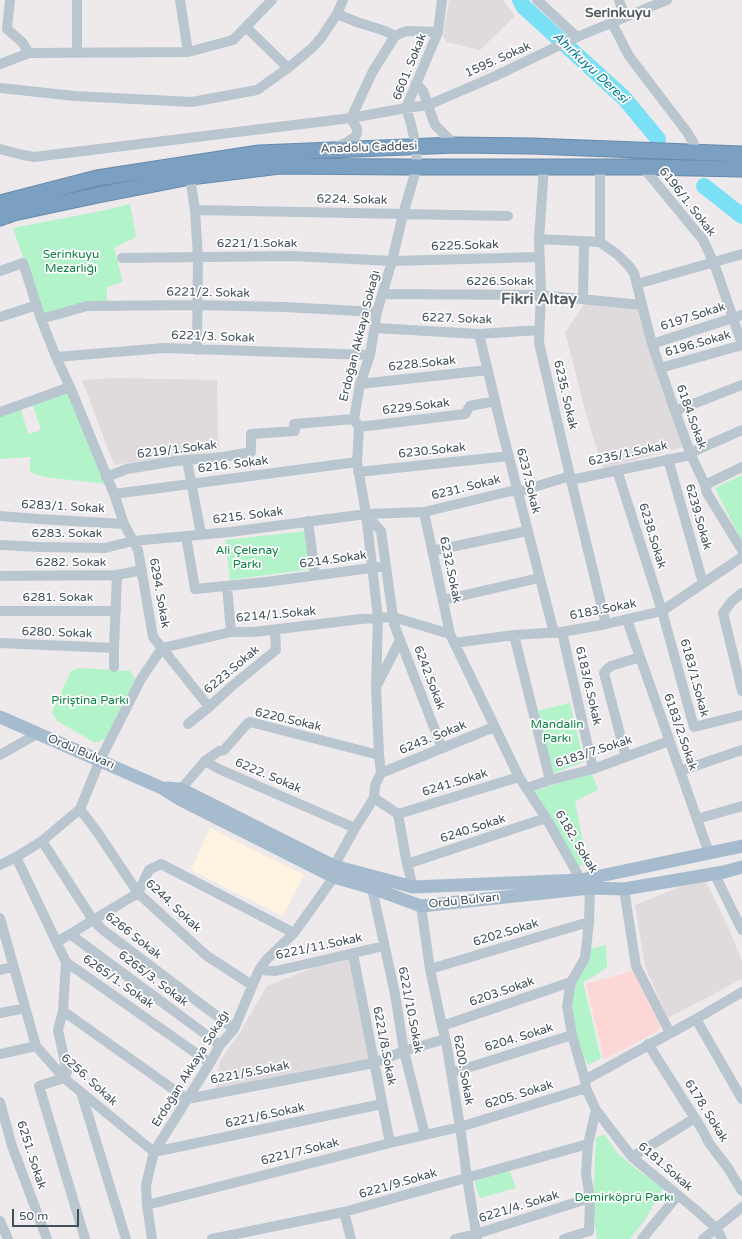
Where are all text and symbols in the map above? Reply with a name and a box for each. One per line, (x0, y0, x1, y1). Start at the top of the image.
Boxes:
district label: Serinkuyu (585, 5, 651, 21)
water label: Ahırkuyu Deresi (549, 29, 631, 107)
street label: 6601. Sokak (390, 31, 430, 103)
street label: 1595. Sokak (463, 39, 533, 81)
street label: Anadolu Caddesi (320, 139, 418, 157)
street label: 6196/1. Sokak (656, 165, 718, 239)
street label: 6224. Sokak (316, 192, 388, 208)
street label: 6221/1.Sokak (217, 237, 297, 251)
street label: 6225.Sokak (431, 238, 499, 254)
park label: Serinkuyu Mezarlığı (43, 248, 99, 276)
street label: Erdoğan Akkaya Sokağı (337, 269, 383, 403)
street label: 6226.Sokak (466, 275, 534, 289)
street label: 6221/2. Sokak (166, 285, 250, 301)
district label: Fikri Altay (501, 290, 577, 310)
street label: 6197.Sokak (659, 300, 727, 334)
street label: 6227. Sokak (422, 311, 492, 327)
street label: 6221/3. Sokak (171, 328, 255, 346)
street label: 6196.Sokak (663, 328, 733, 360)
street label: 6228.Sokak (388, 353, 456, 375)
street label: 6235. Sokak (550, 359, 580, 431)
street label: 6184.Sokak (673, 383, 709, 451)
street label: 6229.Sokak (382, 396, 450, 418)
street label: 6219/1.Sokak (136, 438, 218, 462)
street label: 6235/1.Sokak (587, 439, 669, 469)
street label: 6230.Sokak (398, 440, 466, 462)
street label: 6237.Sokak (513, 447, 543, 515)
street label: 6216. Sokak (197, 454, 269, 476)
street label: 6231. Sokak (430, 472, 502, 504)
street label: 6239.Sokak (682, 482, 714, 552)
street label: 6283/1. Sokak (21, 498, 105, 516)
street label: 6238.Sokak (635, 502, 669, 570)
street label: 6215. Sokak (212, 505, 284, 527)
street label: 6283. Sokak (32, 527, 102, 541)
street label: 6232.Sokak (436, 535, 464, 605)
park label: Ali Çelenay Parkı (215, 544, 279, 572)
street label: 6214.Sokak (298, 548, 368, 572)
street label: 6282. Sokak (36, 556, 106, 570)
street label: 6294. Sokak (146, 557, 172, 629)
street label: 6281. Sokak (23, 591, 93, 605)
street label: 6183.Sokak (568, 596, 638, 624)
street label: 6214/1.Sokak (235, 604, 317, 626)
street label: 6280. Sokak (21, 625, 93, 641)
street label: 6183/1.Sokak (677, 637, 711, 719)
street label: 6223.Sokak (201, 643, 263, 697)
street label: 6242.Sokak (410, 644, 448, 712)
street label: 6183/6.Sokak (572, 645, 604, 727)
street label: 6183/2.Sokak (660, 692, 700, 772)
park label: Piriştina Parkı (51, 694, 129, 708)
street label: 6220.Sokak (253, 705, 323, 735)
street label: 6243. Sokak (397, 718, 469, 758)
park label: Mandalin Parkı (530, 718, 584, 746)
street label: Ordu Bulvarı (45, 731, 117, 773)
street label: 6183/7.Sokak (554, 733, 634, 771)
street label: 6222. Sokak (233, 756, 303, 796)
street label: 6241.Sokak (421, 766, 489, 800)
street label: 6182. Sokak (552, 808, 600, 876)
street label: 6240.Sokak (439, 812, 507, 846)
street label: 6244. Sokak (142, 877, 204, 935)
street label: Ordu Bulvarı (428, 890, 500, 912)
street label: 6266 Sokak (102, 909, 164, 963)
street label: 6202.Sokak (472, 916, 540, 950)
street label: 6221/11.Sokak (274, 931, 364, 963)
street label: 6265/3. Sokak (115, 948, 191, 1010)
street label: 6265/1. Sokak (80, 952, 156, 1012)
street label: 6221/10.Sokak (395, 965, 425, 1055)
street label: 6203.Sokak (468, 974, 536, 1010)
street label: 6221/8.Sokak (369, 1005, 399, 1087)
street label: Erdoğan Akkaya Sokağı (149, 1008, 233, 1130)
street label: 6204. Sokak (483, 1021, 555, 1055)
street label: 6200. Sokak (450, 1034, 476, 1106)
street label: 6256. Sokak (58, 1051, 120, 1109)
street label: 6221/5.Sokak (209, 1058, 291, 1088)
street label: 6178. Sokak (681, 1077, 731, 1145)
street label: 6205. Sokak (483, 1078, 555, 1112)
street label: 6221/6.Sokak (224, 1101, 306, 1131)
street label: 6251. Sokak (13, 1119, 49, 1191)
street label: 6221/7.Sokak (259, 1135, 341, 1169)
street label: 6181.Sokak (635, 1139, 695, 1195)
street label: 6221/9.Sokak (357, 1166, 439, 1202)
street label: 6221/4. Sokak (477, 1188, 561, 1226)
park label: Demirköprü Parkı (574, 1191, 674, 1205)
scale bar (14, 1201, 81, 1227)
text: 50 m (19, 1209, 48, 1223)

